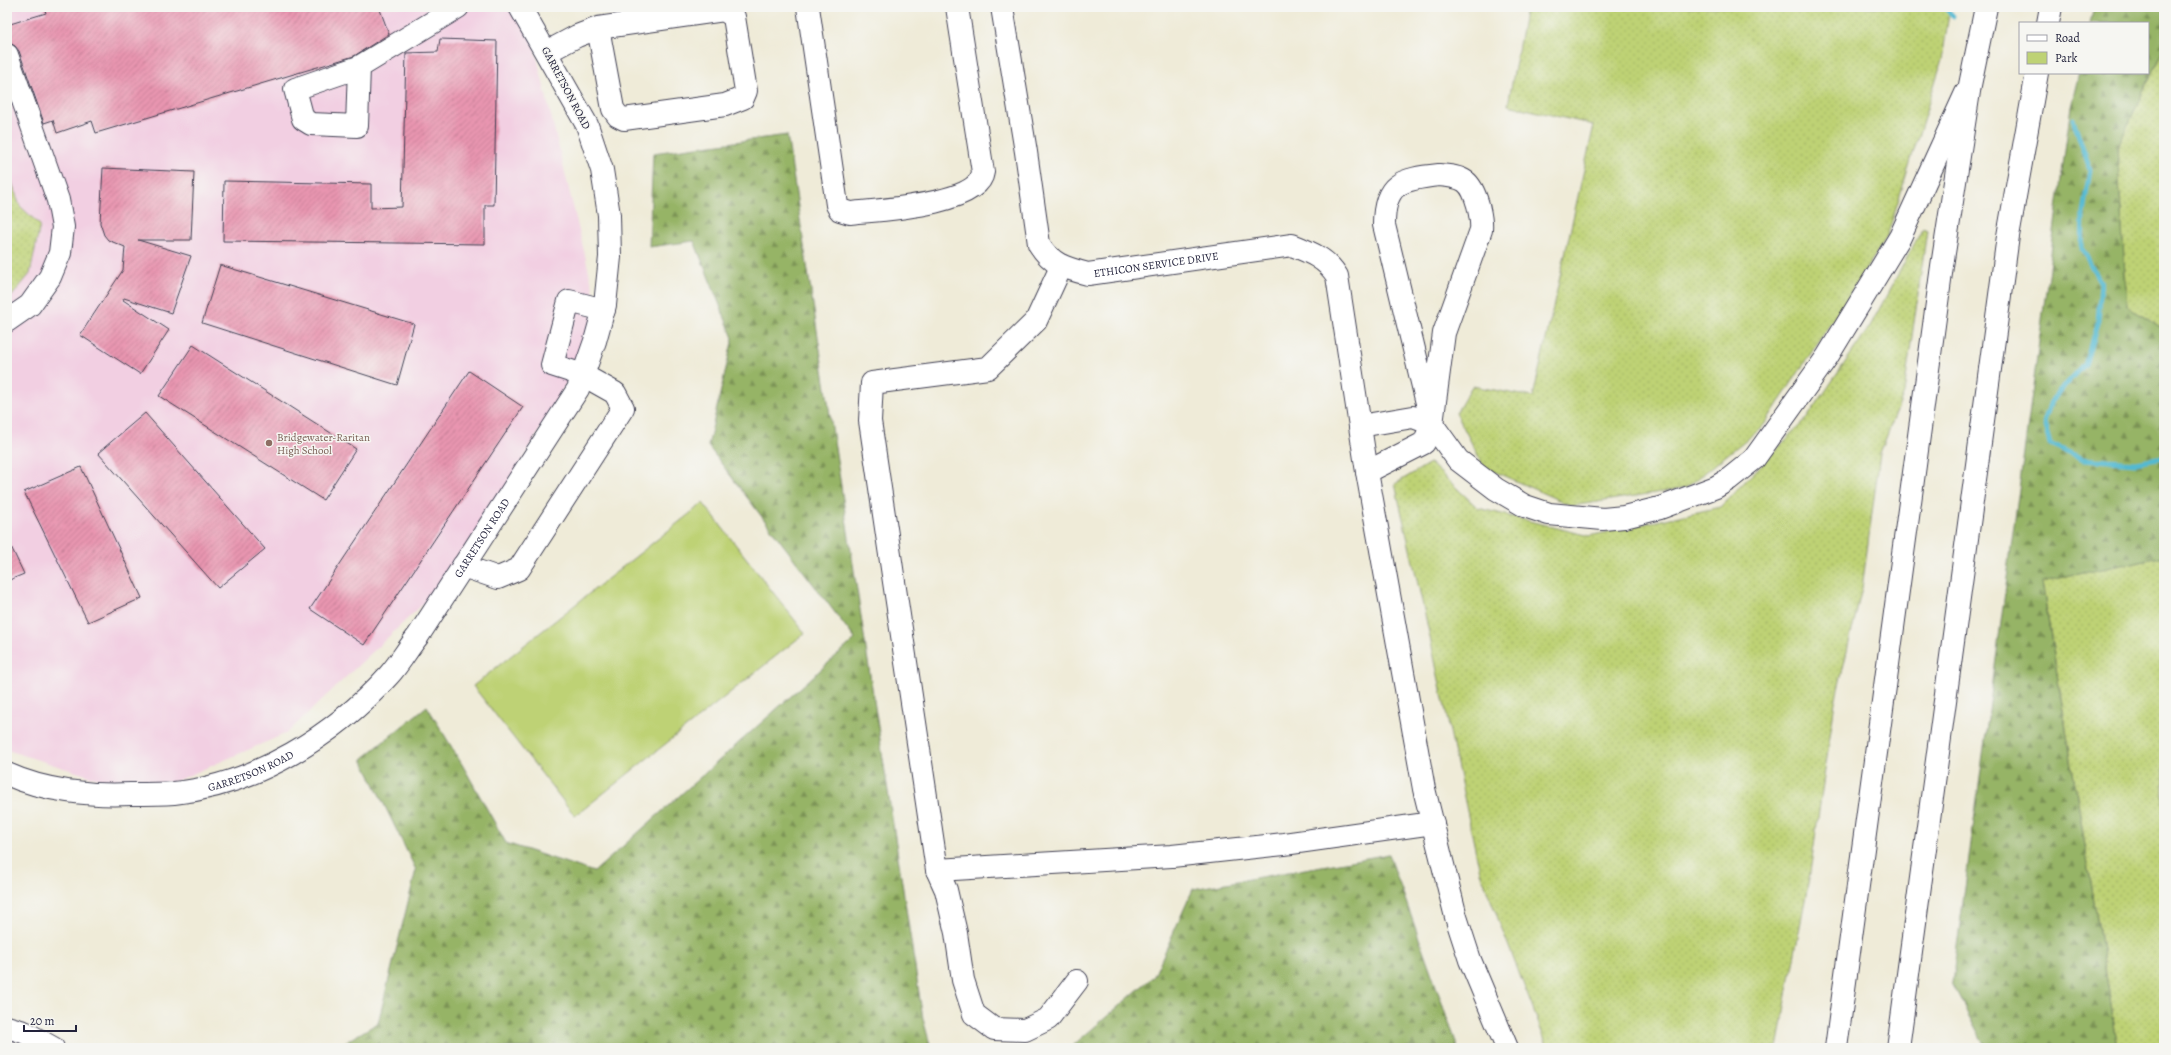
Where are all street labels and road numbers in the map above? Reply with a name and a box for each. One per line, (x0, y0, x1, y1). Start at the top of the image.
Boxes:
street label: GARRETSON ROAD (538, 44, 594, 132)
street label: ETHICON SERVICE DRIVE (1093, 248, 1219, 281)
street label: GARRETSON ROAD (450, 495, 513, 580)
street label: GARRETSON ROAD (206, 746, 297, 795)

